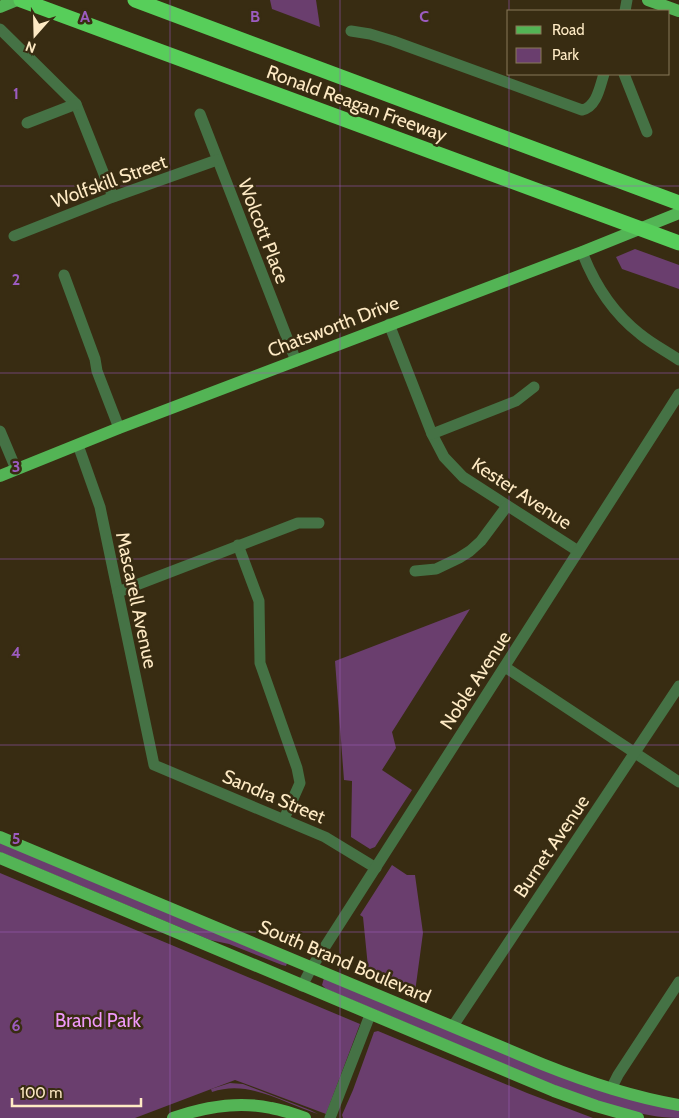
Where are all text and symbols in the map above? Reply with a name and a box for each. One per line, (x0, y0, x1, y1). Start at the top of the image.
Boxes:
text: A (80, 7, 90, 26)
text: B (250, 7, 260, 26)
text: C (419, 7, 429, 26)
north arrow (10, 10, 60, 60)
legend (507, 10, 669, 75)
text: Road (552, 21, 585, 39)
text: N (23, 37, 38, 57)
text: Park (552, 46, 579, 64)
street label: Ronald Reagan Freeway (264, 60, 451, 147)
text: 1 (13, 84, 19, 103)
street label: Wolfskill Street (48, 150, 170, 213)
street label: Wolcott Place (233, 175, 294, 287)
text: 2 (12, 270, 20, 289)
street label: Chatsworth Drive (264, 291, 402, 362)
street label: Kester Avenue (468, 453, 576, 534)
text: 3 (12, 457, 20, 476)
street label: Mascarell Avenue (111, 530, 162, 671)
street label: Noble Avenue (435, 627, 516, 734)
text: 4 (11, 643, 21, 662)
street label: Sandra Street (219, 764, 329, 829)
street label: Burnet Avenue (509, 791, 594, 902)
text: 5 (12, 829, 20, 848)
street label: South Brand Boulevard (255, 915, 434, 1008)
park label: Brand Park (55, 1009, 141, 1032)
text: 6 (12, 1016, 21, 1035)
scale bar (12, 1076, 141, 1108)
text: 100 m (20, 1084, 62, 1102)

